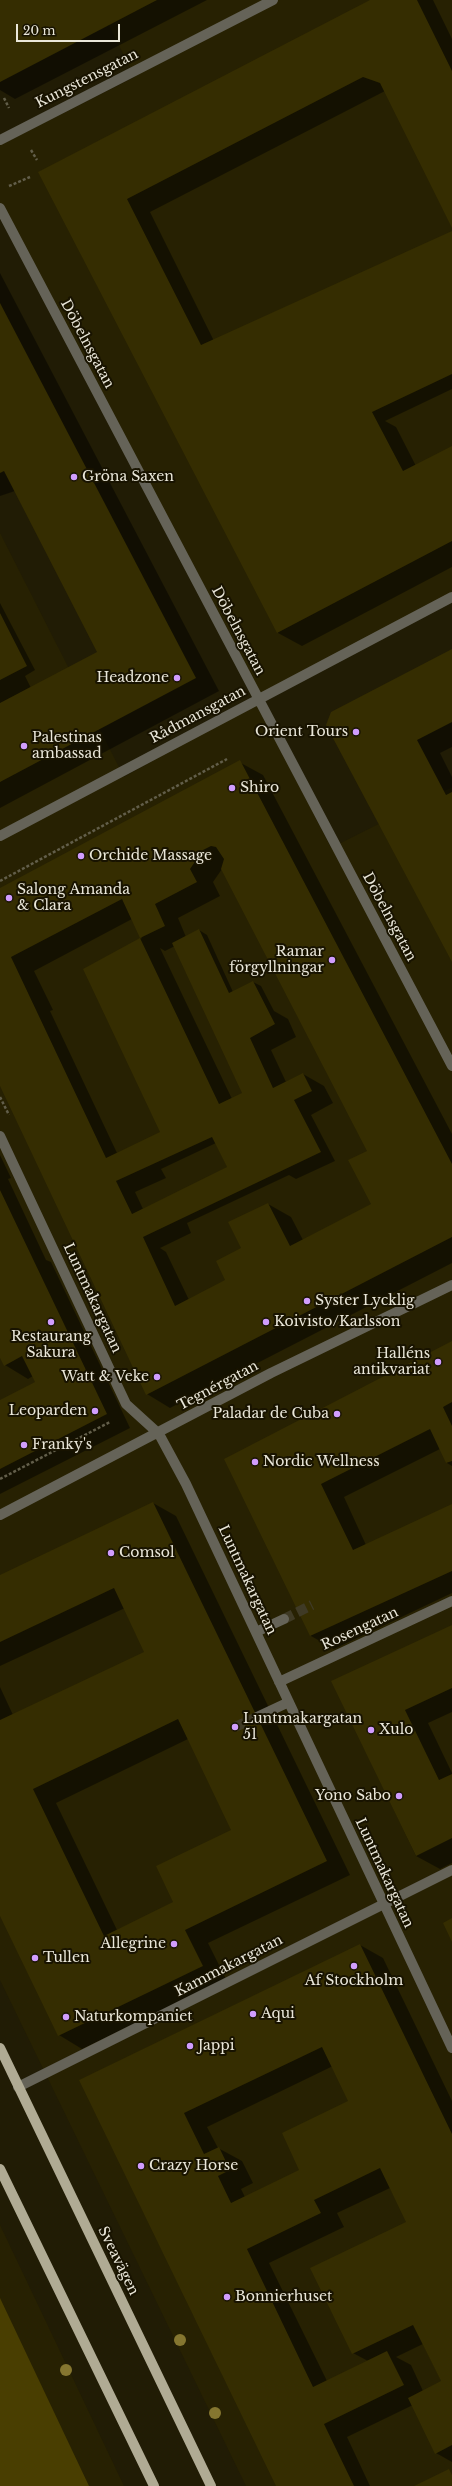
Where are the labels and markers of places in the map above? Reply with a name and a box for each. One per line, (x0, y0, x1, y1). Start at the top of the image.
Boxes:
place label: Gröna Saxen (82, 469, 174, 485)
marker: Gröna Saxen (69, 472, 79, 482)
place label: Headzone (97, 670, 169, 686)
marker: Headzone (172, 673, 182, 683)
place label: Orient Tours (255, 724, 348, 740)
marker: Orient Tours (351, 727, 361, 737)
place label: Palestinas ambassad (32, 730, 102, 762)
marker: Palestinas ambassad (19, 741, 29, 751)
place label: Shiro (240, 780, 279, 796)
marker: Shiro (227, 783, 237, 793)
place label: Orchide Massage (89, 848, 212, 864)
marker: Orchide Massage (76, 851, 86, 861)
place label: Salong Amanda & Clara (17, 882, 130, 914)
marker: Salong Amanda & Clara (4, 893, 14, 903)
place label: Ramar förgyllningar (229, 944, 324, 976)
marker: Ramar förgyllningar (327, 955, 337, 965)
place label: Syster Lycklig (315, 1293, 414, 1309)
marker: Syster Lycklig (302, 1296, 312, 1306)
place label: Koivisto/Karlsson (274, 1314, 400, 1330)
marker: Restaurang Sakura (46, 1317, 56, 1327)
marker: Koivisto/Karlsson (261, 1317, 271, 1327)
place label: Restaurang Sakura (11, 1329, 91, 1362)
place label: Halléns antikvariat (353, 1346, 430, 1378)
marker: Halléns antikvariat (433, 1357, 443, 1367)
place label: Watt & Veke (61, 1369, 149, 1385)
marker: Watt & Veke (152, 1372, 162, 1382)
place label: Leoparden (9, 1403, 87, 1419)
marker: Leoparden (90, 1406, 100, 1416)
place label: Paladar de Cuba (213, 1406, 329, 1422)
marker: Paladar de Cuba (332, 1409, 342, 1419)
place label: Franky's (32, 1437, 92, 1453)
marker: Franky's (19, 1440, 29, 1450)
place label: Nordic Wellness (263, 1454, 380, 1470)
marker: Nordic Wellness (250, 1457, 260, 1467)
place label: Comsol (119, 1545, 174, 1561)
marker: Comsol (106, 1548, 116, 1558)
place label: Luntmakargatan 51 (243, 1711, 362, 1744)
marker: Luntmakargatan 51 (230, 1722, 240, 1732)
place label: Xulo (379, 1722, 413, 1738)
marker: Xulo (366, 1725, 376, 1735)
place label: Yono Sabo (315, 1788, 391, 1804)
marker: Yono Sabo (394, 1791, 404, 1801)
place label: Allegrine (101, 1936, 166, 1952)
marker: Allegrine (169, 1939, 179, 1949)
place label: Tullen (43, 1950, 90, 1966)
marker: Tullen (30, 1953, 40, 1963)
marker: Af Stockholm (349, 1961, 359, 1971)
place label: Af Stockholm (305, 1973, 403, 1989)
place label: Aqui (261, 2006, 295, 2022)
place label: Naturkompaniet (74, 2009, 193, 2025)
marker: Aqui (248, 2009, 258, 2019)
marker: Naturkompaniet (61, 2012, 71, 2022)
place label: Jappi (198, 2038, 235, 2054)
marker: Jappi (185, 2041, 195, 2051)
place label: Crazy Horse (149, 2158, 238, 2174)
marker: Crazy Horse (136, 2161, 146, 2171)
place label: Bonnierhuset (235, 2289, 332, 2305)
marker: Bonnierhuset (222, 2292, 232, 2302)

